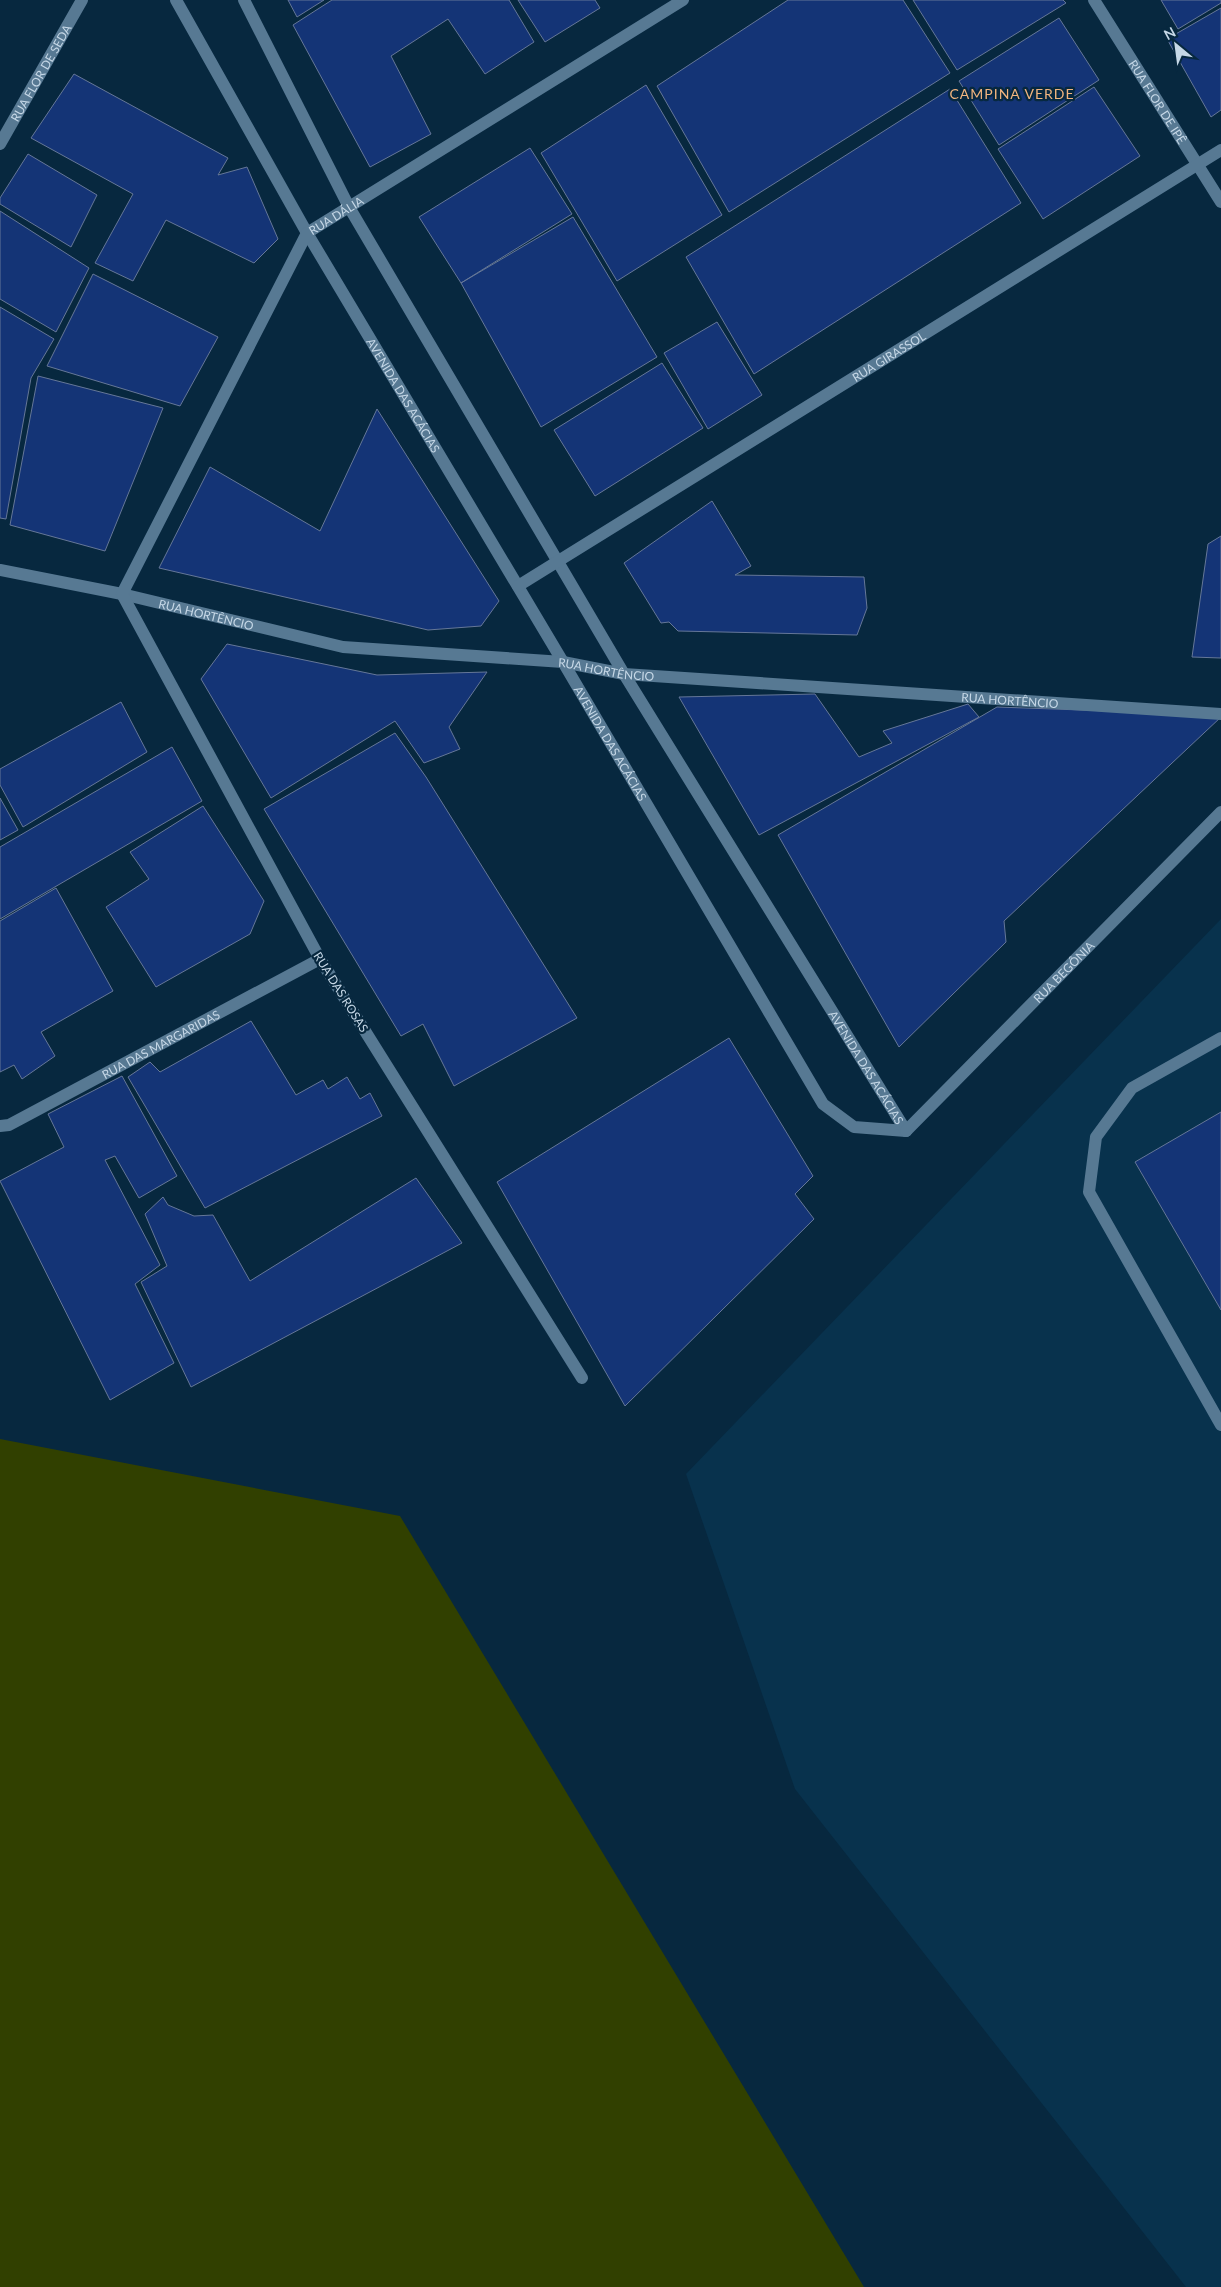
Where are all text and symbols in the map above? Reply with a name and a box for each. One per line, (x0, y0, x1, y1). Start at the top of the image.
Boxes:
north arrow (1151, 20, 1201, 70)
street label: RUA FLOR DE SEDA (7, 21, 75, 124)
text: N (1161, 23, 1178, 43)
street label: RUA FLOR DE IPÊ (1126, 57, 1190, 146)
district label: CAMPINA VERDE (950, 85, 1075, 102)
street label: RUA DÁLIA (306, 192, 367, 238)
street label: RUA GIRASSOL (849, 328, 928, 385)
street label: AVENIDA DAS ACÁCIAS (364, 335, 444, 455)
street label: RUA HORTÊNCIO (157, 596, 256, 633)
street label: RUA HORTÊNCIO (558, 654, 655, 684)
street label: AVENIDA DAS ACÁCIAS (571, 683, 650, 803)
street label: RUA HORTÊNCIO (961, 689, 1059, 711)
street label: RUA BEGÔNIA (1030, 937, 1098, 1006)
street label: RUA DAS ROSAS (310, 949, 372, 1035)
street label: RUA DAS MARGARIDAS (99, 1006, 222, 1082)
street label: AVENIDA DAS ACÁCIAS (826, 1007, 907, 1127)

